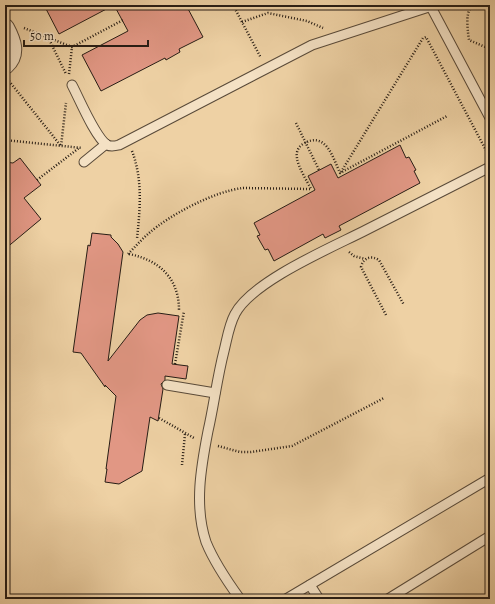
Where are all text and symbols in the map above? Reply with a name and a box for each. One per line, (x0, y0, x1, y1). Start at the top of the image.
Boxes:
scale bar (24, 22, 148, 48)
text: 50 m (30, 28, 54, 44)

